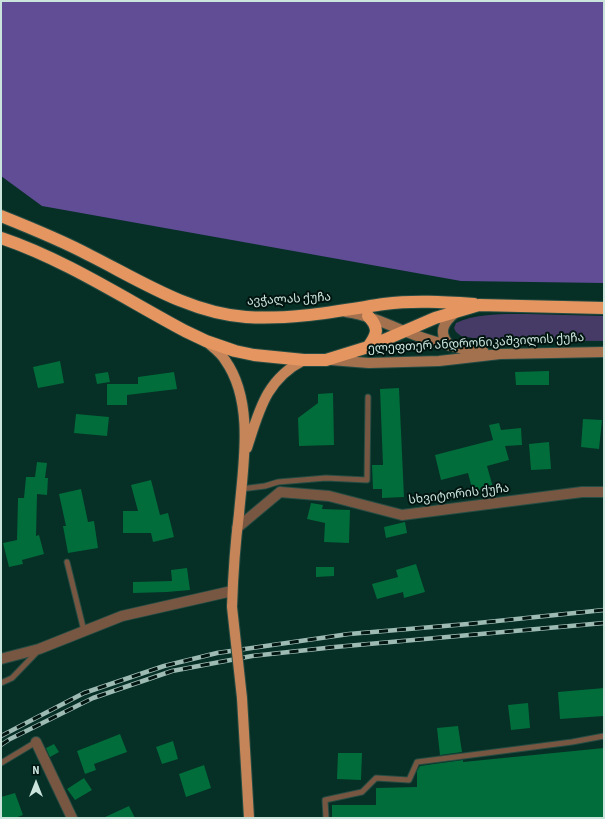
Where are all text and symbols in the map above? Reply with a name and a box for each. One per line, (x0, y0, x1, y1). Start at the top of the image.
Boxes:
street label: ავჭალას ქუჩა (247, 291, 331, 309)
street label: ელეფთერ ანდრონიკაშვილის ქუჩა (368, 331, 584, 357)
street label: სხვიტორის ქუჩა (408, 482, 510, 508)
north arrow (16, 763, 56, 803)
text: N (32, 763, 40, 778)

